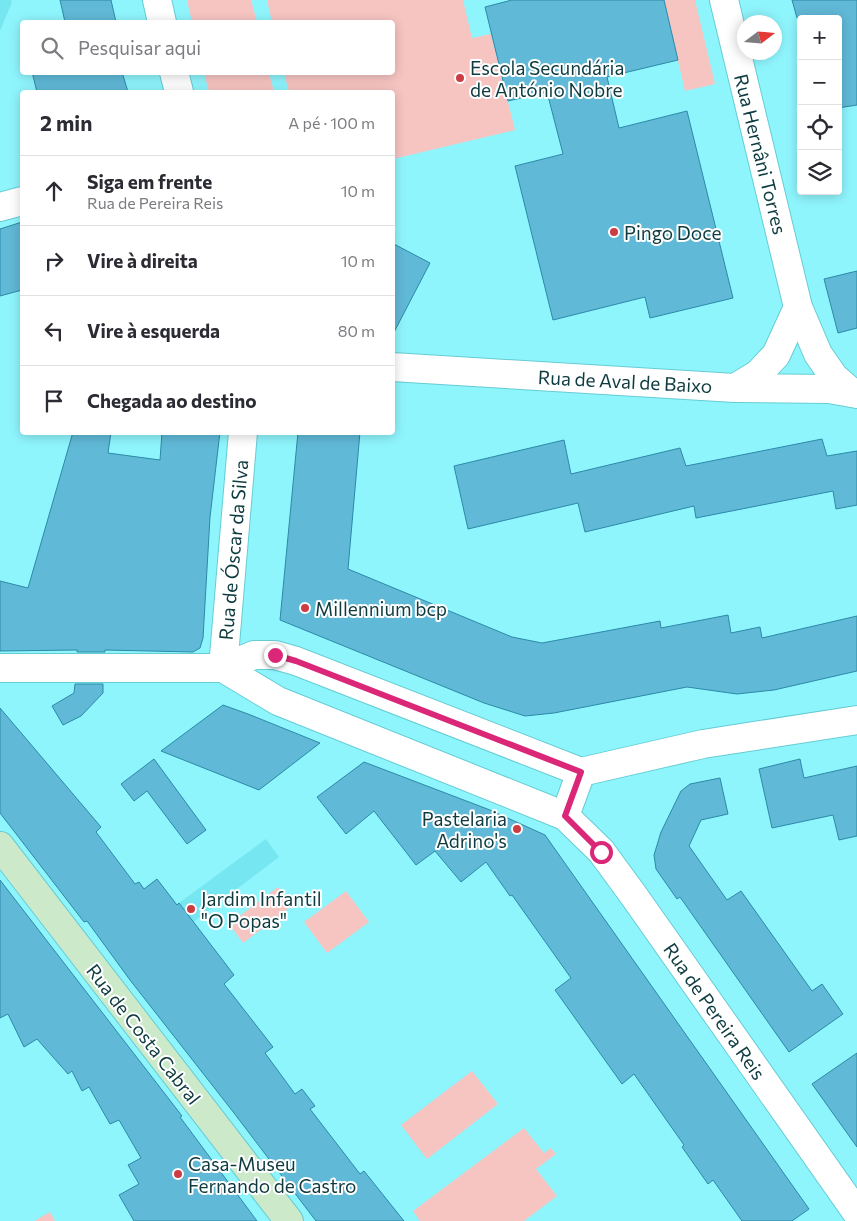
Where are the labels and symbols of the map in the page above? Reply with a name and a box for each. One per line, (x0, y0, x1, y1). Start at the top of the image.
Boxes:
north arrow (737, 15, 782, 60)
place label: Escola Secundária de António Nobre (470, 56, 624, 101)
street label: Rua Hernâni Torres (730, 71, 792, 237)
marker: Escola Secundária de António Nobre (454, 72, 466, 84)
place label: Pingo Doce (624, 221, 722, 244)
marker: Pingo Doce (608, 226, 620, 238)
street label: Rua de Aval de Baixo (537, 365, 713, 397)
street label: Rua de Óscar da Silva (213, 459, 252, 641)
place label: Millennium bcp (315, 597, 447, 620)
marker: Millennium bcp (299, 602, 311, 614)
route end (264, 644, 287, 667)
place label: Pastelaria Adrino's (422, 807, 507, 852)
marker: Pastelaria Adrino's (511, 823, 523, 835)
route start (590, 841, 613, 864)
place label: Jardim Infantil "O Popas" (201, 887, 322, 932)
marker: Jardim Infantil "O Popas" (185, 903, 197, 915)
street label: Rua de Pereira Reis (659, 938, 771, 1084)
street label: Rua de Costa Cabral (82, 959, 206, 1109)
place label: Casa-Museu Fernando de Castro (188, 1152, 356, 1197)
marker: Casa-Museu Fernando de Castro (172, 1168, 184, 1180)

